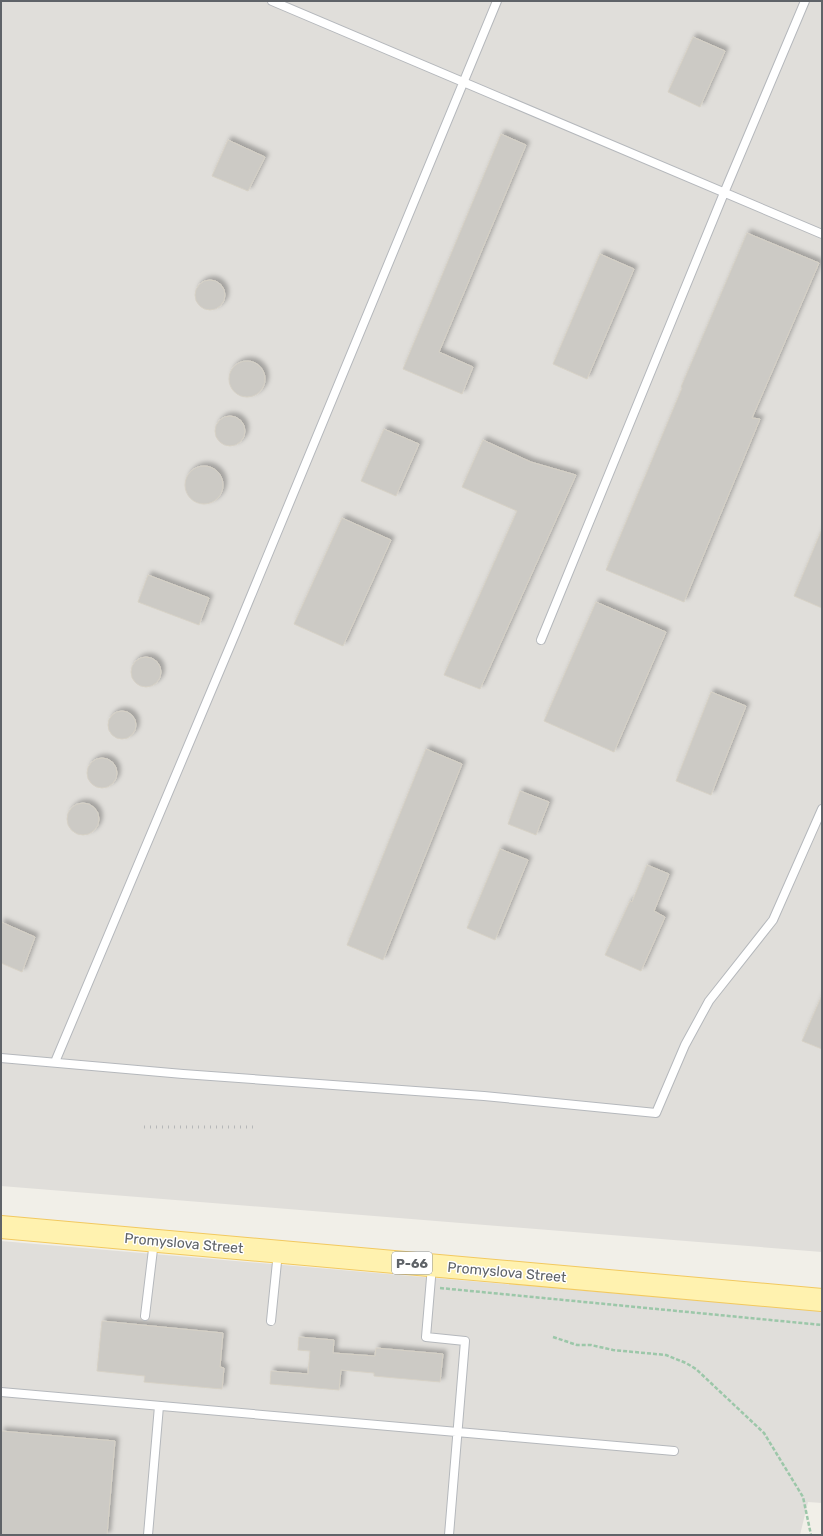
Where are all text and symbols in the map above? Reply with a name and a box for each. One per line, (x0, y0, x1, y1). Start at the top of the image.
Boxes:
street label: Promyslova Street (124, 1230, 245, 1257)
road number: Р-66 (392, 1252, 432, 1274)
street label: Promyslova Street (447, 1259, 568, 1286)

